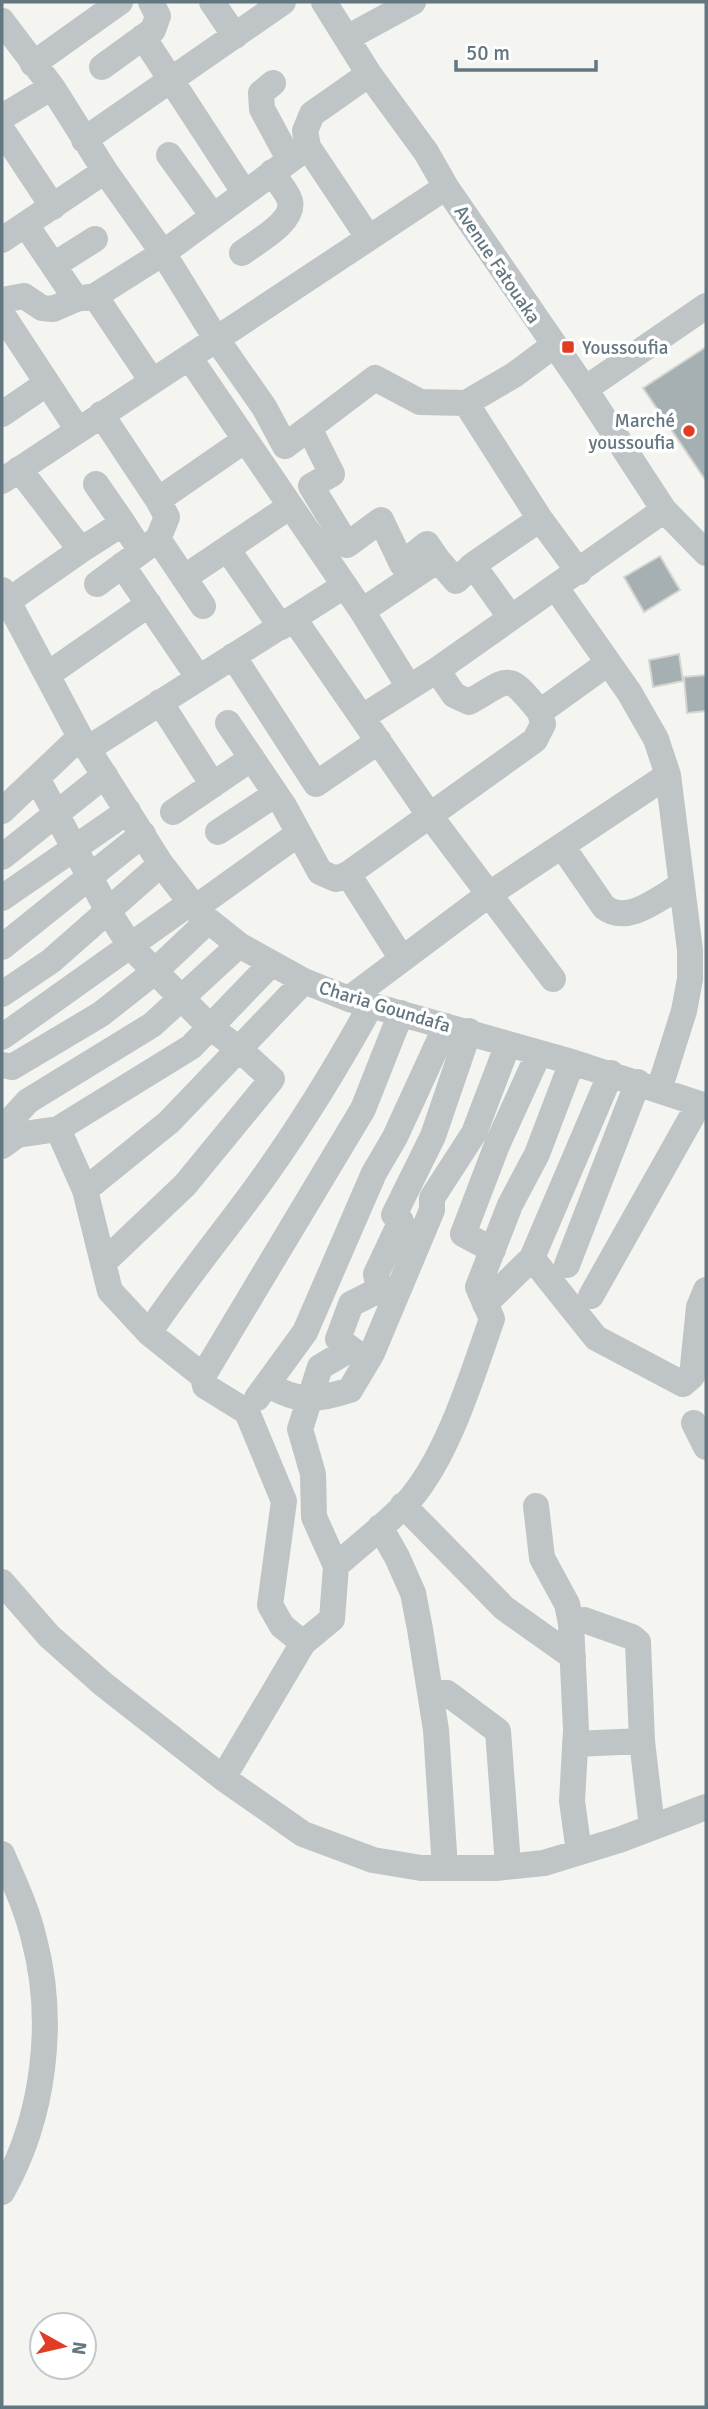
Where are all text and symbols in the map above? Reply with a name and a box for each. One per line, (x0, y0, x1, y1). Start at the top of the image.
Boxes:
scale bar (456, 28, 596, 72)
text: 50 m (466, 40, 510, 66)
street label: Avenue Fatouaka (449, 201, 546, 328)
place label: Youssoufia (582, 336, 668, 360)
marker: Youssoufia (560, 339, 576, 355)
place label: Marché youssoufia (589, 409, 675, 455)
marker: Marché youssoufia (681, 423, 697, 439)
street label: Charia Goundafa (316, 976, 453, 1038)
north arrow (28, 2311, 98, 2381)
text: N (66, 2340, 92, 2356)

